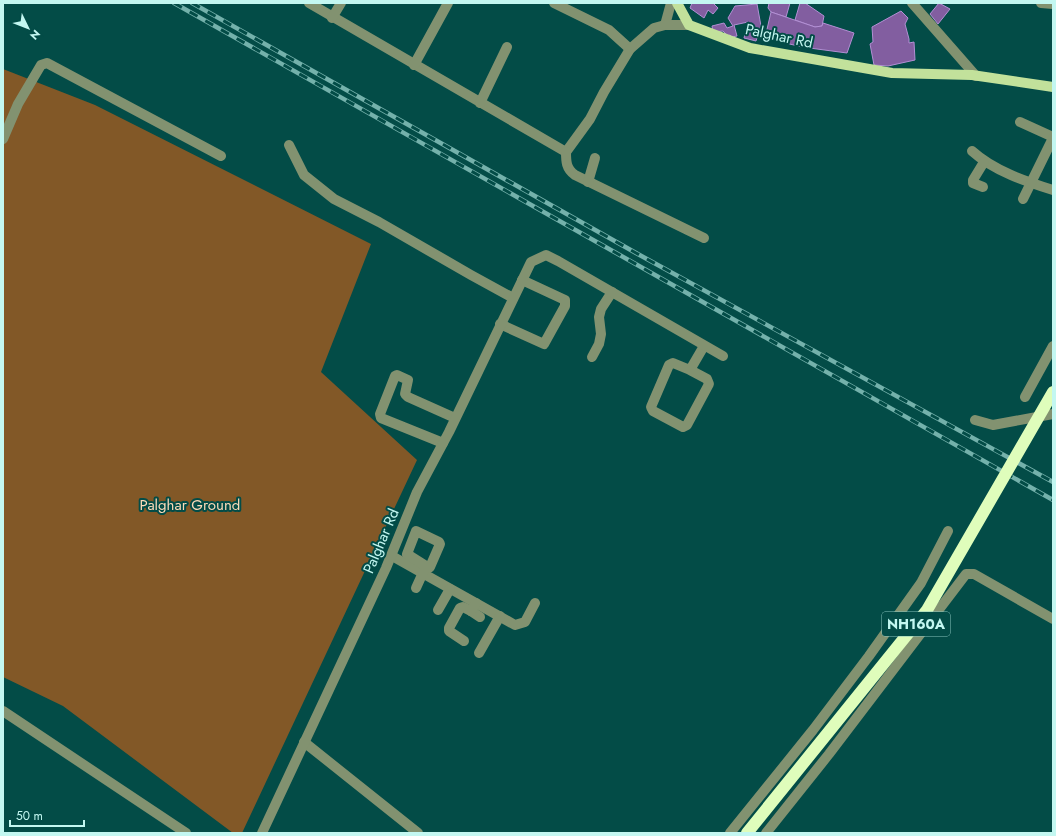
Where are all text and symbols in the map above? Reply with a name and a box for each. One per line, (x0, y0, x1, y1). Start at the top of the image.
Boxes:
north arrow (8, 8, 48, 48)
street label: Palghar Rd (743, 18, 815, 54)
text: N (26, 26, 44, 43)
park label: Palghar Ground (140, 494, 240, 516)
street label: Palghar Rd (357, 505, 405, 577)
road number: NH160A (882, 612, 950, 636)
scale bar (10, 802, 84, 828)
text: 50 m (16, 807, 43, 825)

